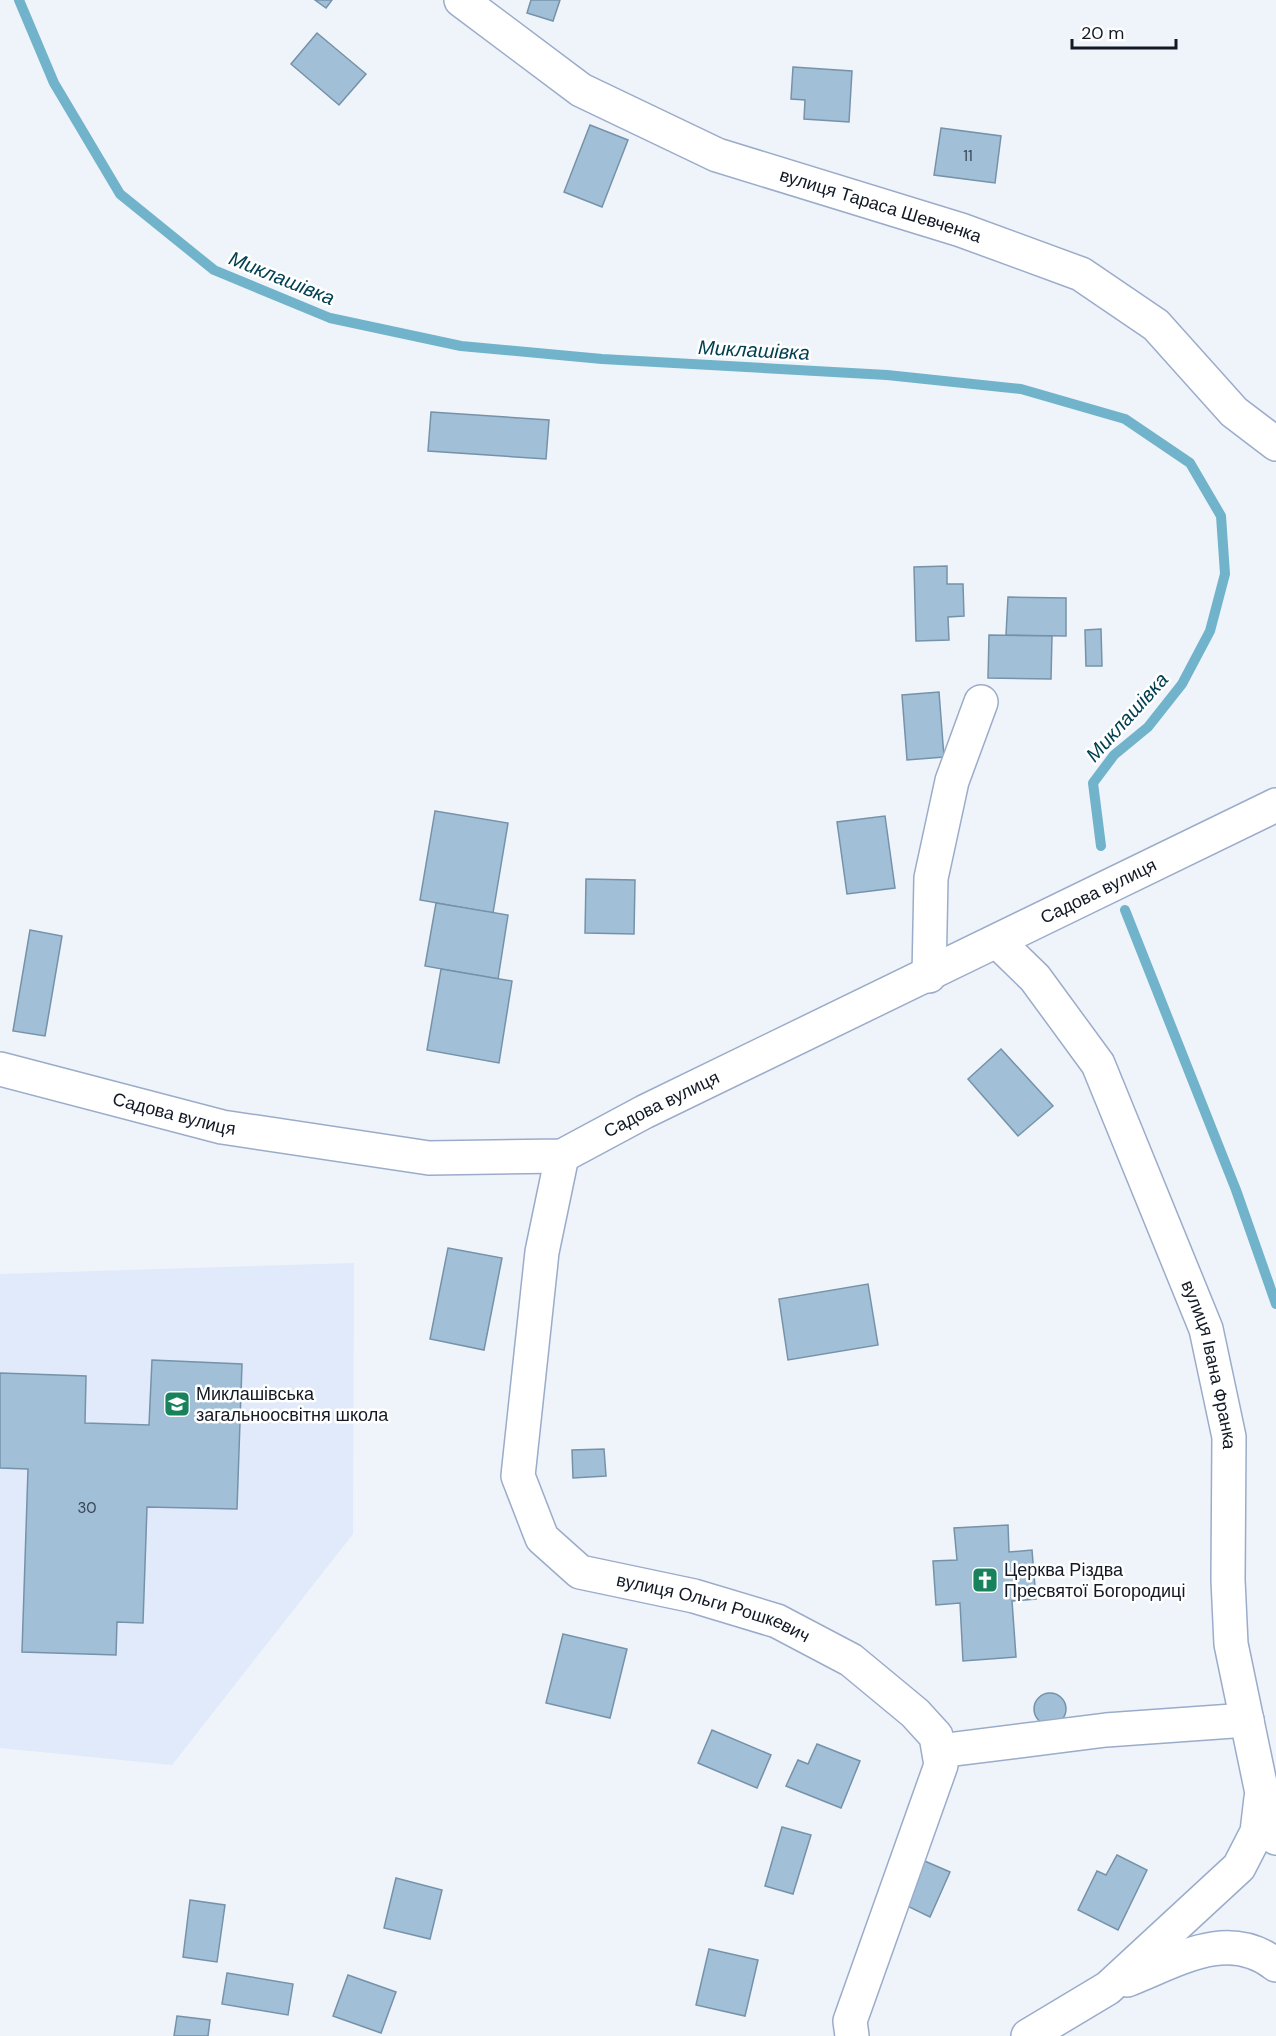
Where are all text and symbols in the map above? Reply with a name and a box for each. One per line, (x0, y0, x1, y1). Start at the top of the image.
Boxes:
scale bar (1072, 12, 1176, 50)
text: 20 m (1081, 21, 1124, 45)
house number: 11 (963, 146, 973, 166)
street label: вулиця Тараса Шевченка (777, 163, 986, 249)
water label: Миклашівка (225, 245, 339, 311)
water label: Миклашівка (698, 334, 810, 366)
water label: Миклашівка (1080, 667, 1174, 767)
street label: Садова вулиця (1036, 853, 1160, 930)
street label: Садова вулиця (600, 1065, 723, 1143)
street label: Садова вулиця (110, 1087, 237, 1141)
street label: вулиця Івана Франка (1175, 1277, 1241, 1450)
place label: Миклашівська загальноосвітня школа (196, 1382, 389, 1427)
school or university icon: Миклашівська загальноосвітня школа (162, 1389, 192, 1419)
house number: 30 (77, 1498, 97, 1518)
place label: Церква Різдва Пресвятої Богородиці (1004, 1558, 1185, 1603)
church icon: Церква Різдва Пресвятої Богородиці (970, 1565, 1000, 1595)
street label: вулиця Ольги Рошкевич (614, 1568, 814, 1648)

